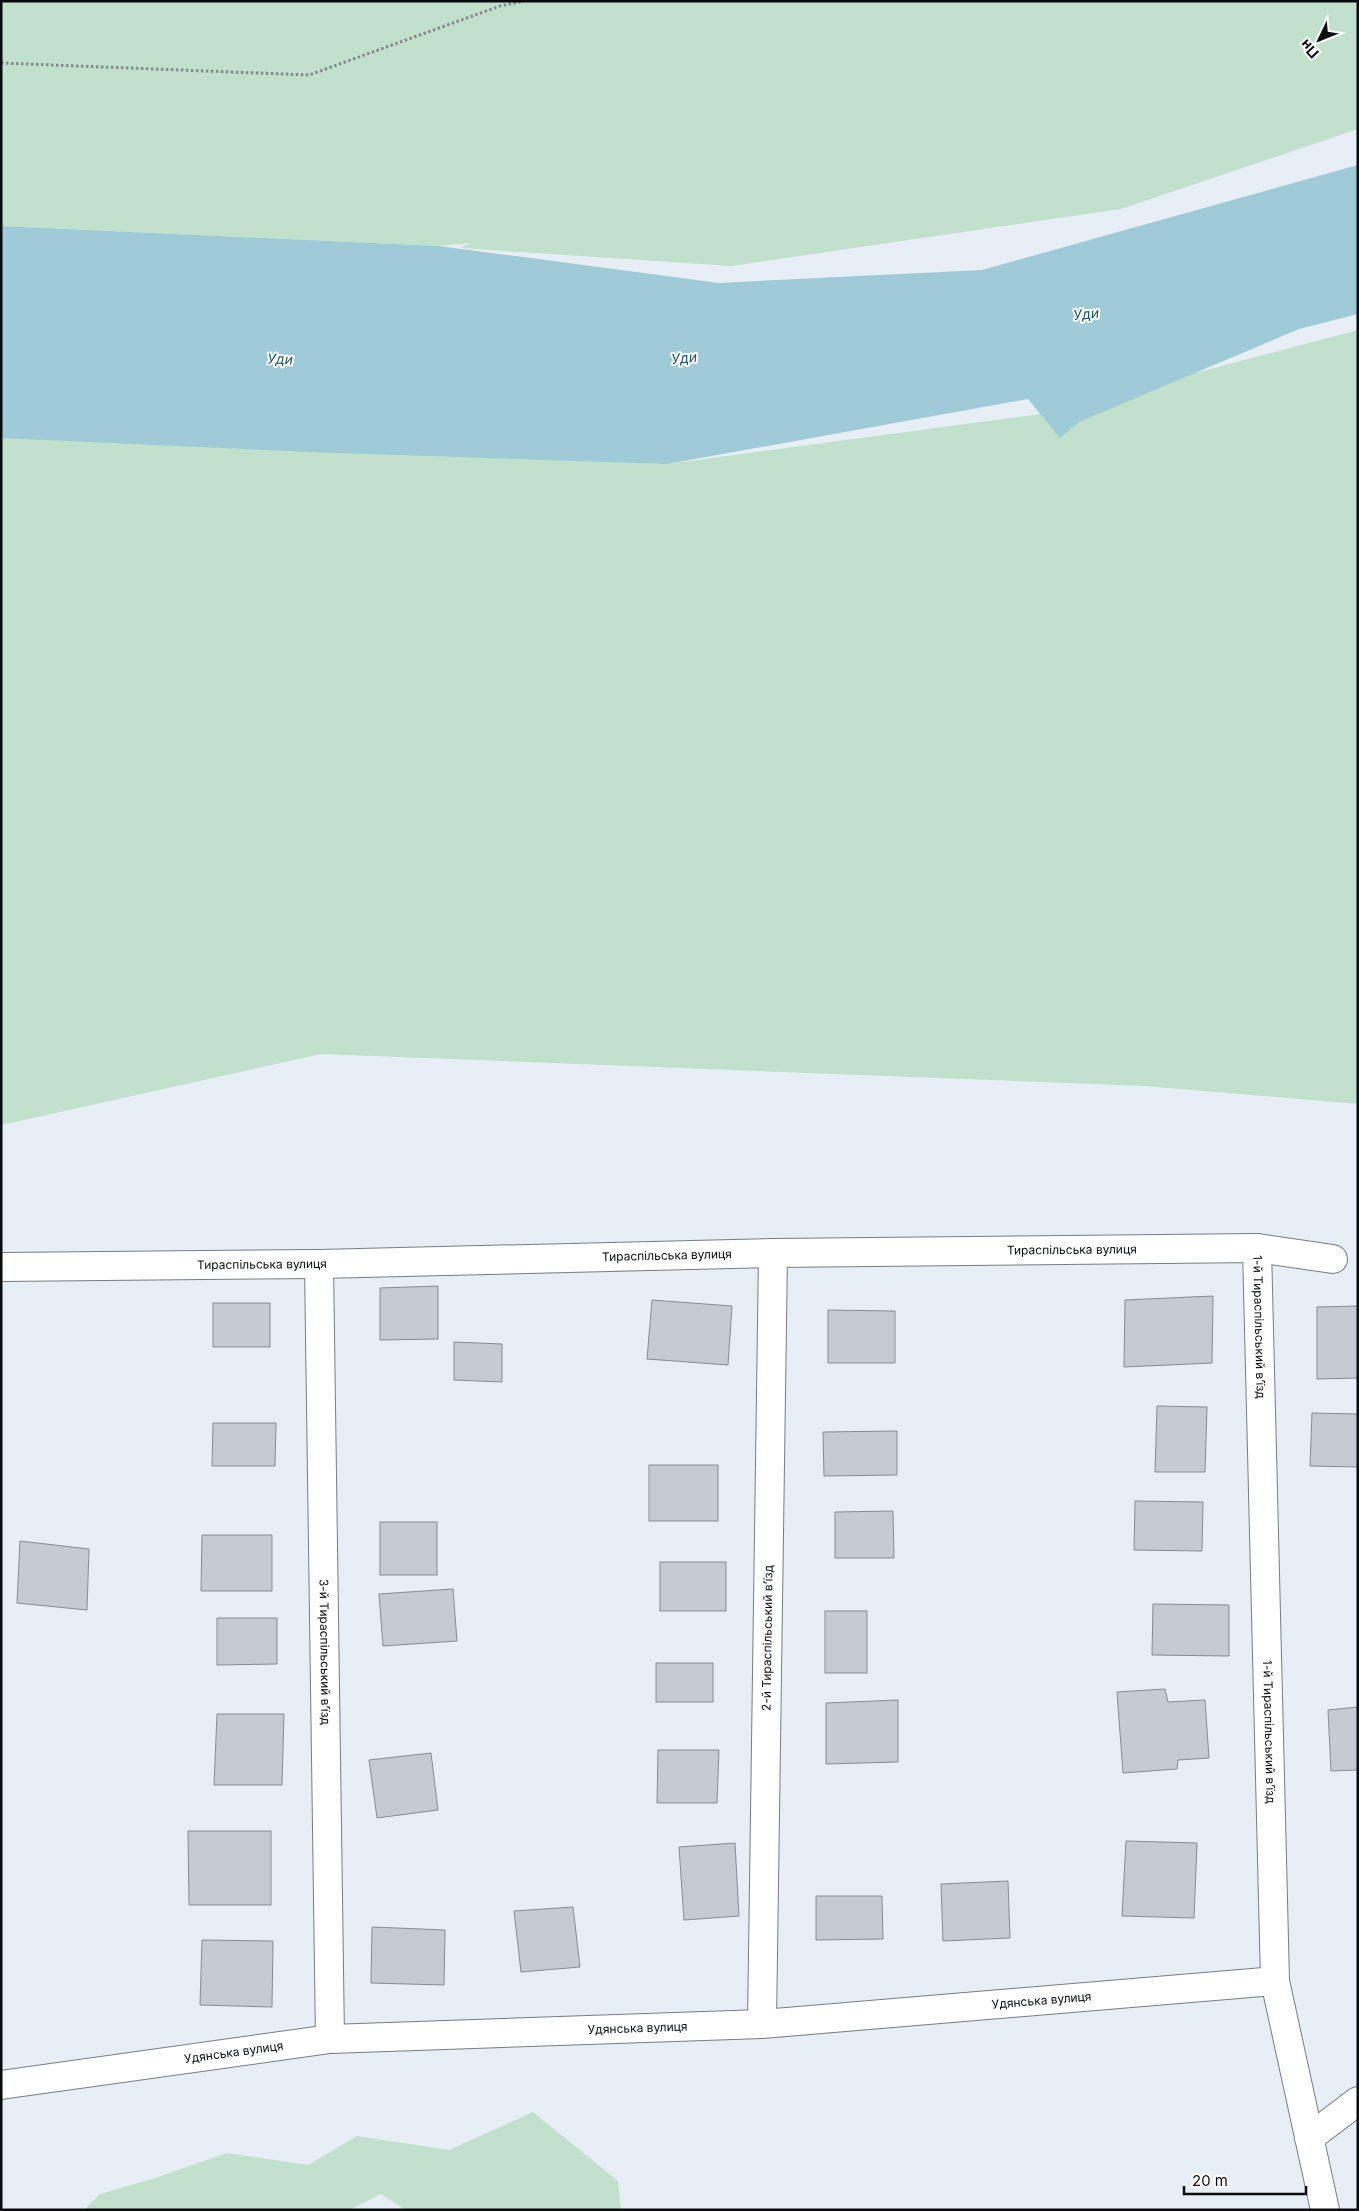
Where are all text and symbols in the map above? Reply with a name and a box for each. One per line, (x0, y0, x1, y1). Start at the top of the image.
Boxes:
north arrow (1294, 15, 1344, 65)
text: Пн (1296, 36, 1322, 62)
water label: Уди (1072, 304, 1100, 323)
water label: Уди (670, 348, 698, 367)
water label: Уди (267, 350, 293, 367)
street label: Тираспільська вулиця (1007, 1241, 1137, 1258)
street label: Тираспільська вулиця (602, 1246, 732, 1264)
street label: 1-й Тираспільський в’їзд (1250, 1255, 1269, 1399)
street label: Тираспільська вулиця (197, 1256, 327, 1272)
street label: 2-й Тираспільський в’їзд (758, 1564, 776, 1711)
street label: 3-й Тираспільський в’їзд (316, 1579, 334, 1726)
street label: 1-й Тираспільський в’їзд (1260, 1660, 1279, 1804)
street label: Удянська вулиця (991, 1988, 1092, 2012)
street label: Удянська вулиця (587, 2019, 688, 2037)
street label: Удянська вулиця (183, 2038, 284, 2066)
scale bar (1184, 2164, 1306, 2196)
text: 20 m (1192, 2171, 1228, 2190)

